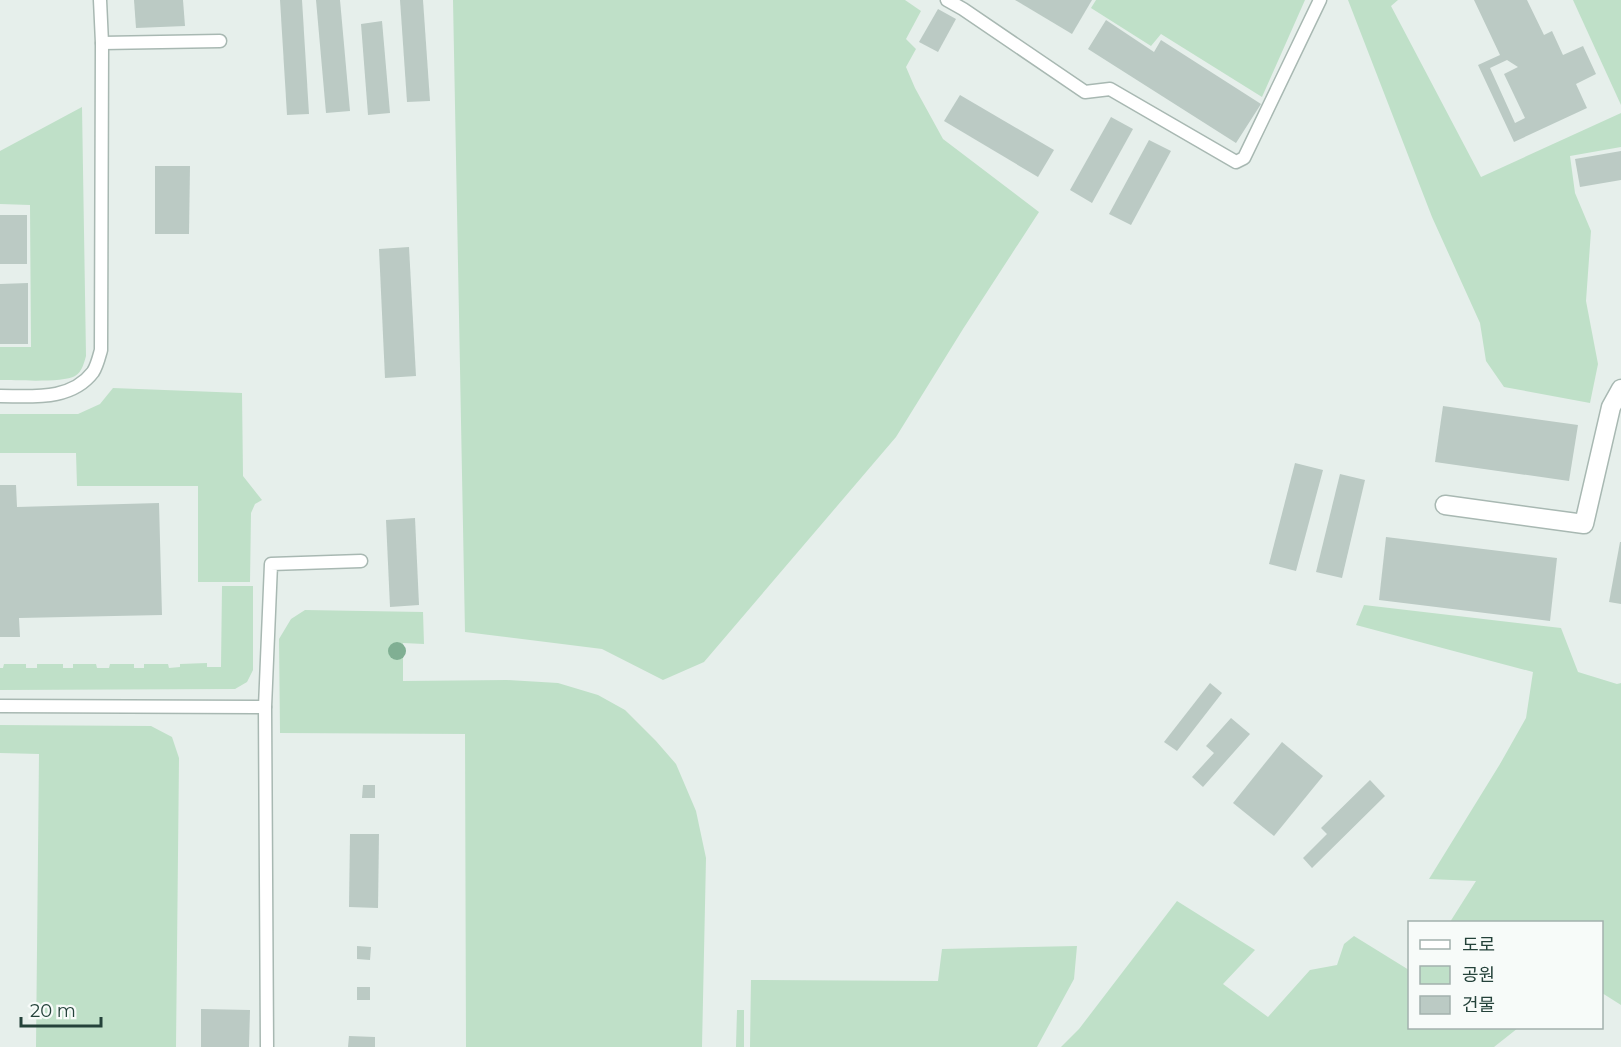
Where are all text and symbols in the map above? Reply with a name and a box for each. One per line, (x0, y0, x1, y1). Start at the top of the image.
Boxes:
legend (1408, 921, 1603, 1029)
text: 도로 (1462, 934, 1495, 956)
text: 공원 (1462, 964, 1495, 986)
scale bar (21, 990, 100, 1028)
text: 건물 (1462, 994, 1495, 1016)
text: 20 m (30, 1000, 76, 1022)

